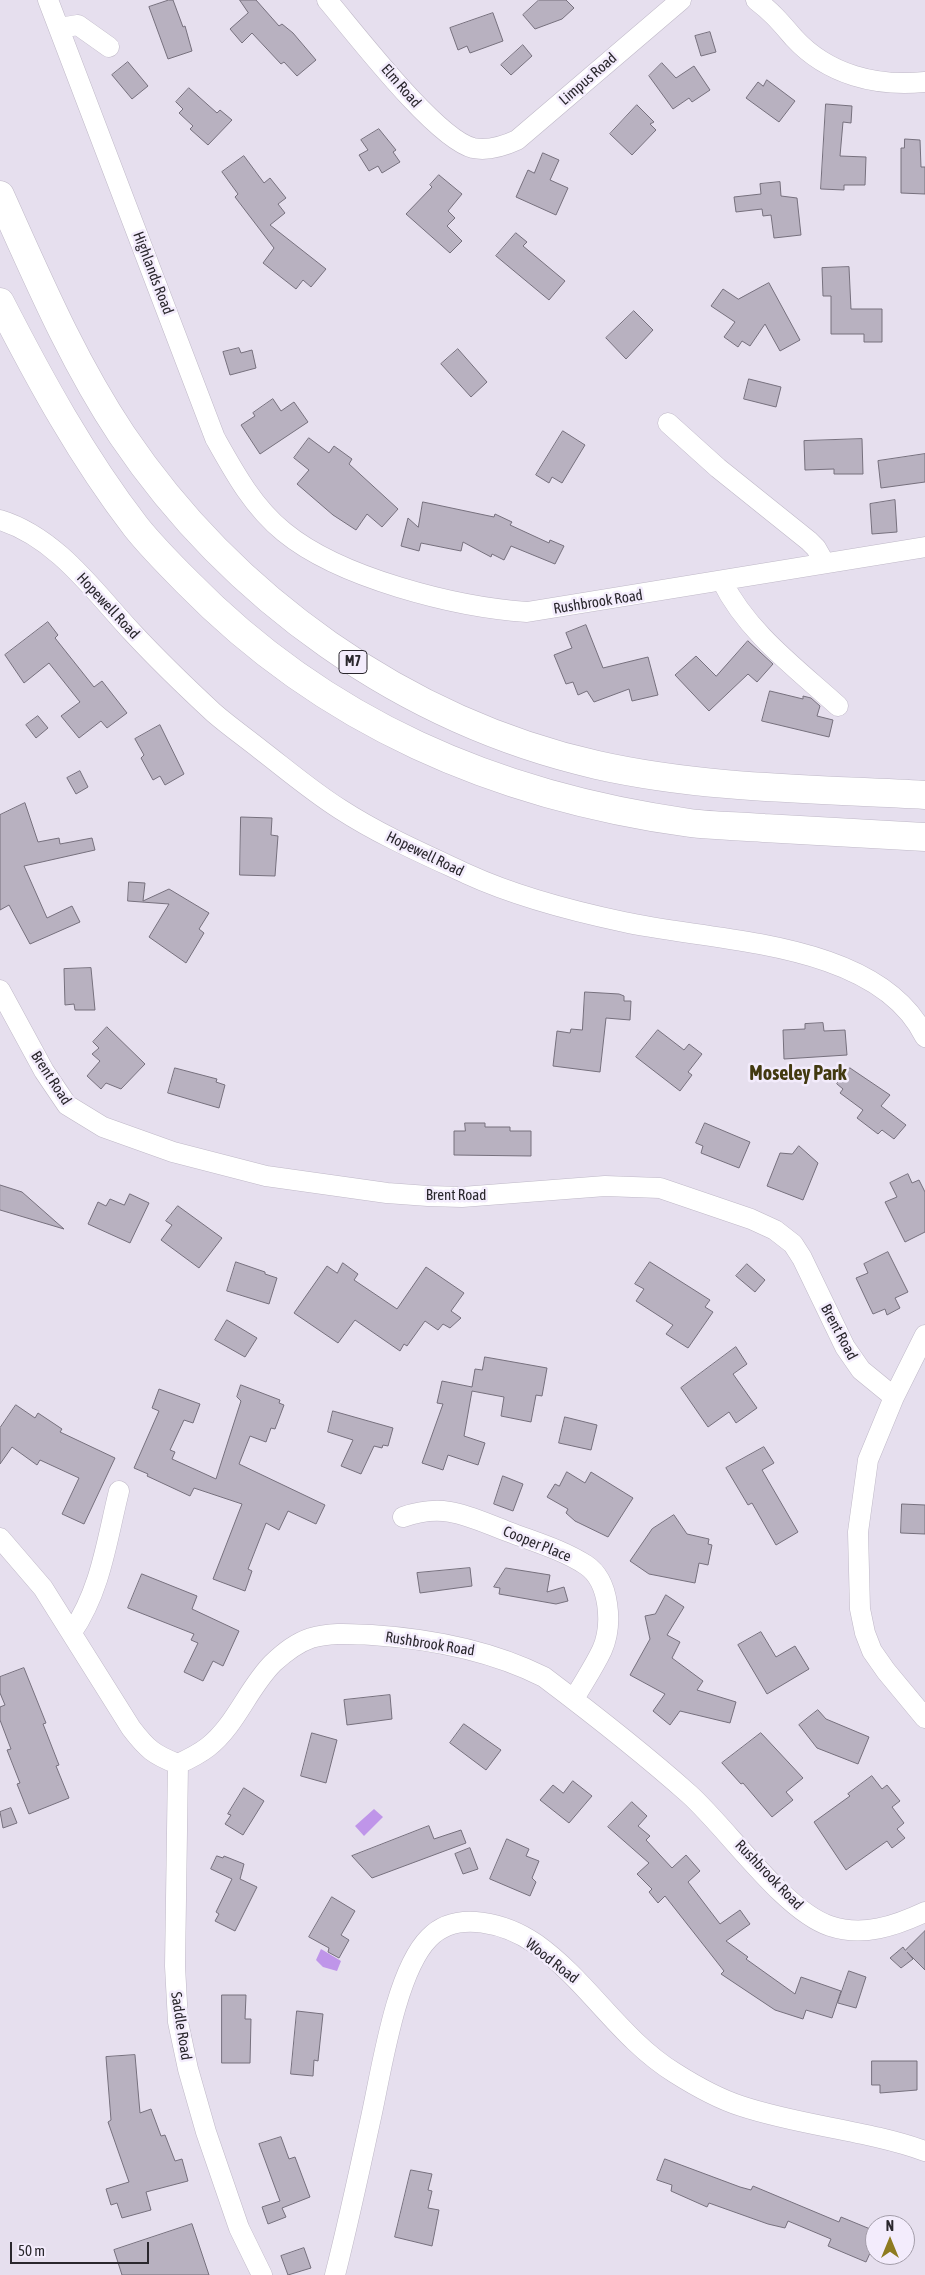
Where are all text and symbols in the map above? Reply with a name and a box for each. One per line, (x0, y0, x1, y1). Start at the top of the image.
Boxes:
street label: Limpus Road (556, 49, 620, 109)
street label: Elm Road (377, 61, 425, 111)
street label: Highlands Road (129, 229, 177, 317)
street label: Hopewell Road (73, 569, 143, 643)
street label: Rushbrook Road (552, 586, 644, 618)
road number: M7 (339, 650, 367, 674)
street label: Hopewell Road (383, 828, 467, 880)
street label: Brent Road (27, 1048, 75, 1108)
district label: Moseley Park (749, 1062, 847, 1086)
street label: Brent Road (426, 1186, 486, 1204)
street label: Brent Road (817, 1301, 861, 1363)
street label: Cooper Place (500, 1522, 574, 1566)
street label: Rushbrook Road (384, 1628, 476, 1660)
street label: Rushbrook Road (731, 1836, 807, 1914)
street label: Wood Road (522, 1935, 582, 1987)
street label: Saddle Road (167, 1991, 195, 2061)
north arrow (865, 2215, 915, 2265)
text: N (886, 2218, 894, 2234)
scale bar (12, 2232, 151, 2264)
text: 50 m (18, 2242, 45, 2259)

